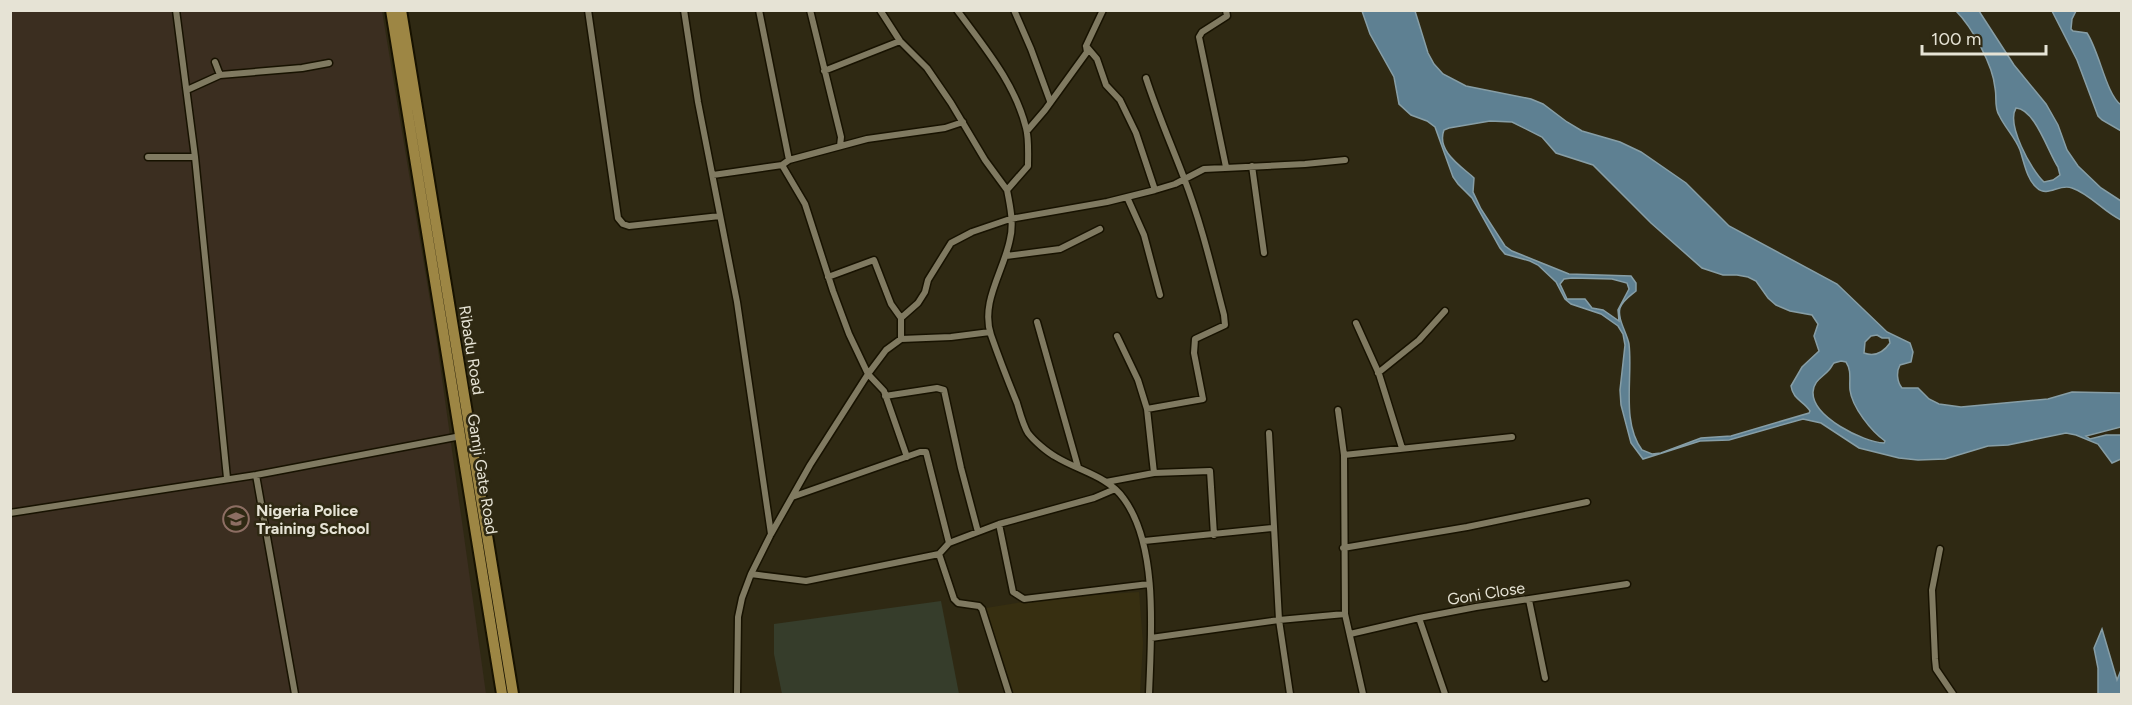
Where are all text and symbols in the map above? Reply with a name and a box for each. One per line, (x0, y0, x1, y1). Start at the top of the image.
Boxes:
scale bar (1922, 18, 2046, 56)
text: 100 m (1931, 28, 1981, 50)
street label: Ribadu Road (455, 304, 488, 396)
street label: Gamji Gate Road (464, 412, 501, 536)
place label: Nigeria Police Training School (256, 501, 369, 538)
school or university icon: Nigeria Police Training School (221, 504, 251, 534)
street label: Goni Close (1446, 578, 1527, 609)

